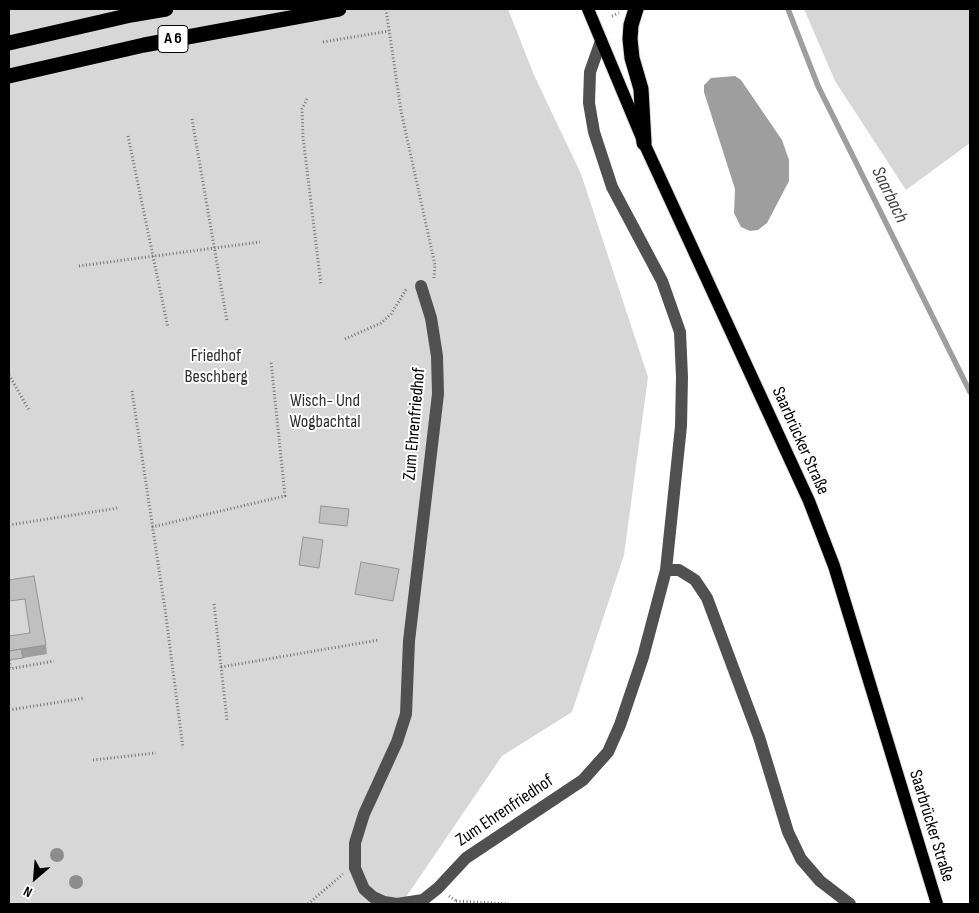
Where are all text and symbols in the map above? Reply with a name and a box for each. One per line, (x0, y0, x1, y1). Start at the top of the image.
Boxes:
road number: A 6 (158, 26, 188, 52)
water label: Saarbach (866, 163, 912, 227)
park label: Friedhof Beschberg (184, 345, 248, 388)
street label: Zum Ehrenfriedhof (399, 367, 431, 481)
street label: Saarbrücker Straße (767, 384, 833, 498)
park label: Wisch- Und Wogbachtal (289, 390, 361, 432)
street label: Saarbrücker Straße (904, 768, 958, 884)
street label: Zum Ehrenfriedhof (452, 770, 558, 852)
north arrow (10, 853, 60, 903)
text: N (21, 883, 35, 901)

